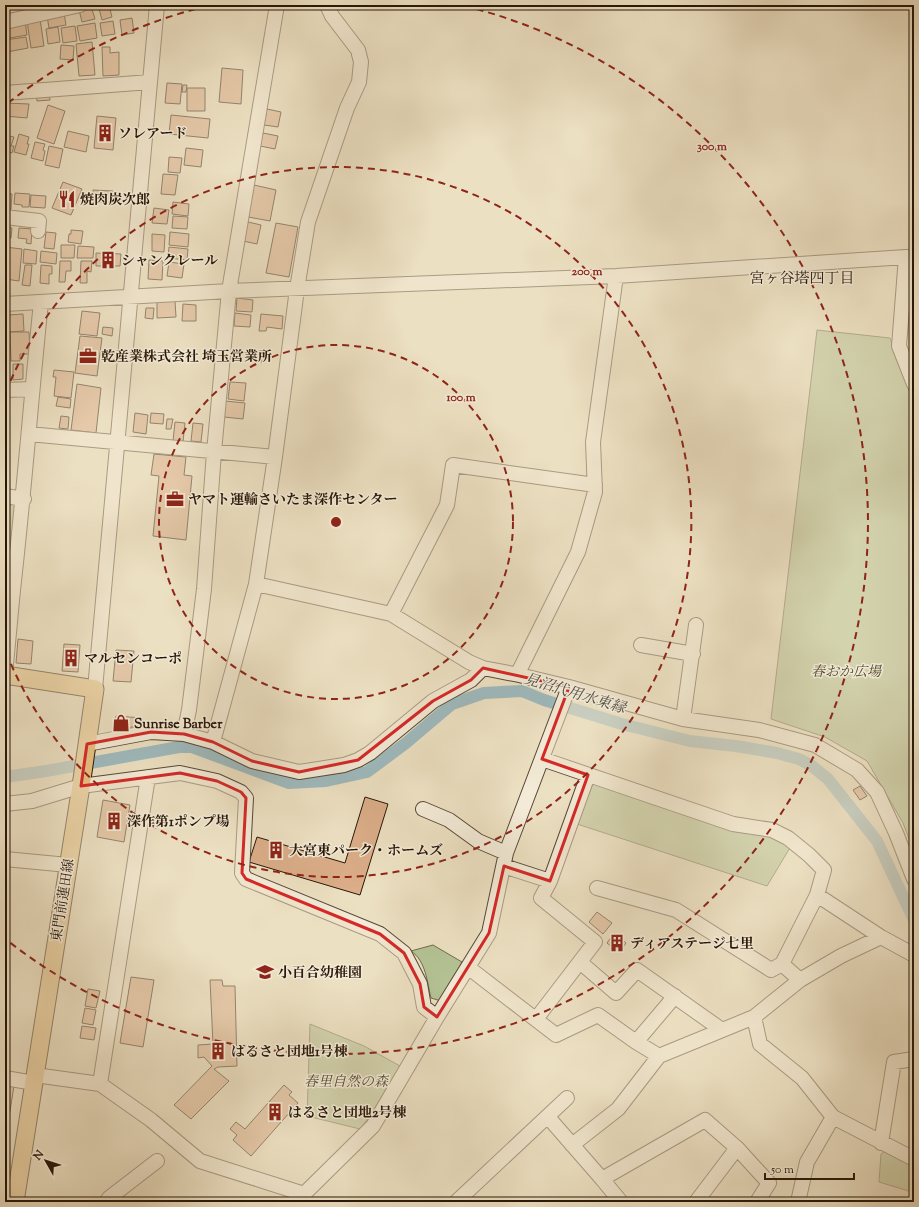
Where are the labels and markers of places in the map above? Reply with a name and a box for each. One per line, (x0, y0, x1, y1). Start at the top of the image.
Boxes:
building icon: ソレアード (95, 123, 115, 143)
place label: ソレアード (118, 125, 188, 145)
restaurant icon: 焼肉炭次郎 (57, 189, 77, 209)
place label: 焼肉炭次郎 (80, 191, 150, 211)
building icon: シャンクレール (98, 250, 118, 270)
place label: シャンクレール (121, 252, 218, 272)
office icon: 乾産業株式会社 埼玉営業所 (78, 346, 98, 366)
place label: 乾産業株式会社 埼玉営業所 (101, 348, 272, 368)
office icon: ヤマト運輸さいたま深作センター (165, 489, 185, 509)
place label: ヤマト運輸さいたま深作センター (188, 491, 397, 511)
centre of rings (329, 515, 343, 529)
building icon: マルセンコーポ (61, 648, 81, 668)
place label: マルセンコーポ (84, 650, 182, 670)
shop icon: Sunrise Barber (111, 713, 131, 733)
place label: Sunrise Barber (134, 715, 223, 735)
building icon: 深作第1ポンプ場 (104, 811, 124, 831)
place label: 深作第1ポンプ場 (127, 813, 230, 833)
building icon: 大宮東パーク・ホームズ (266, 840, 286, 860)
place label: 大宮東パーク・ホームズ (289, 842, 443, 862)
building icon: ディアステージ七里 (607, 933, 627, 953)
place label: ディアステージ七里 (630, 935, 754, 955)
school or university icon: 小百合幼稚園 (255, 962, 275, 982)
place label: 小百合幼稚園 (278, 964, 362, 984)
building icon: はるさと団地1号棟 (208, 1041, 228, 1061)
place label: はるさと団地1号棟 (231, 1043, 348, 1063)
building icon: はるさと団地2号棟 (265, 1102, 285, 1122)
place label: はるさと団地2号棟 (288, 1104, 407, 1124)

